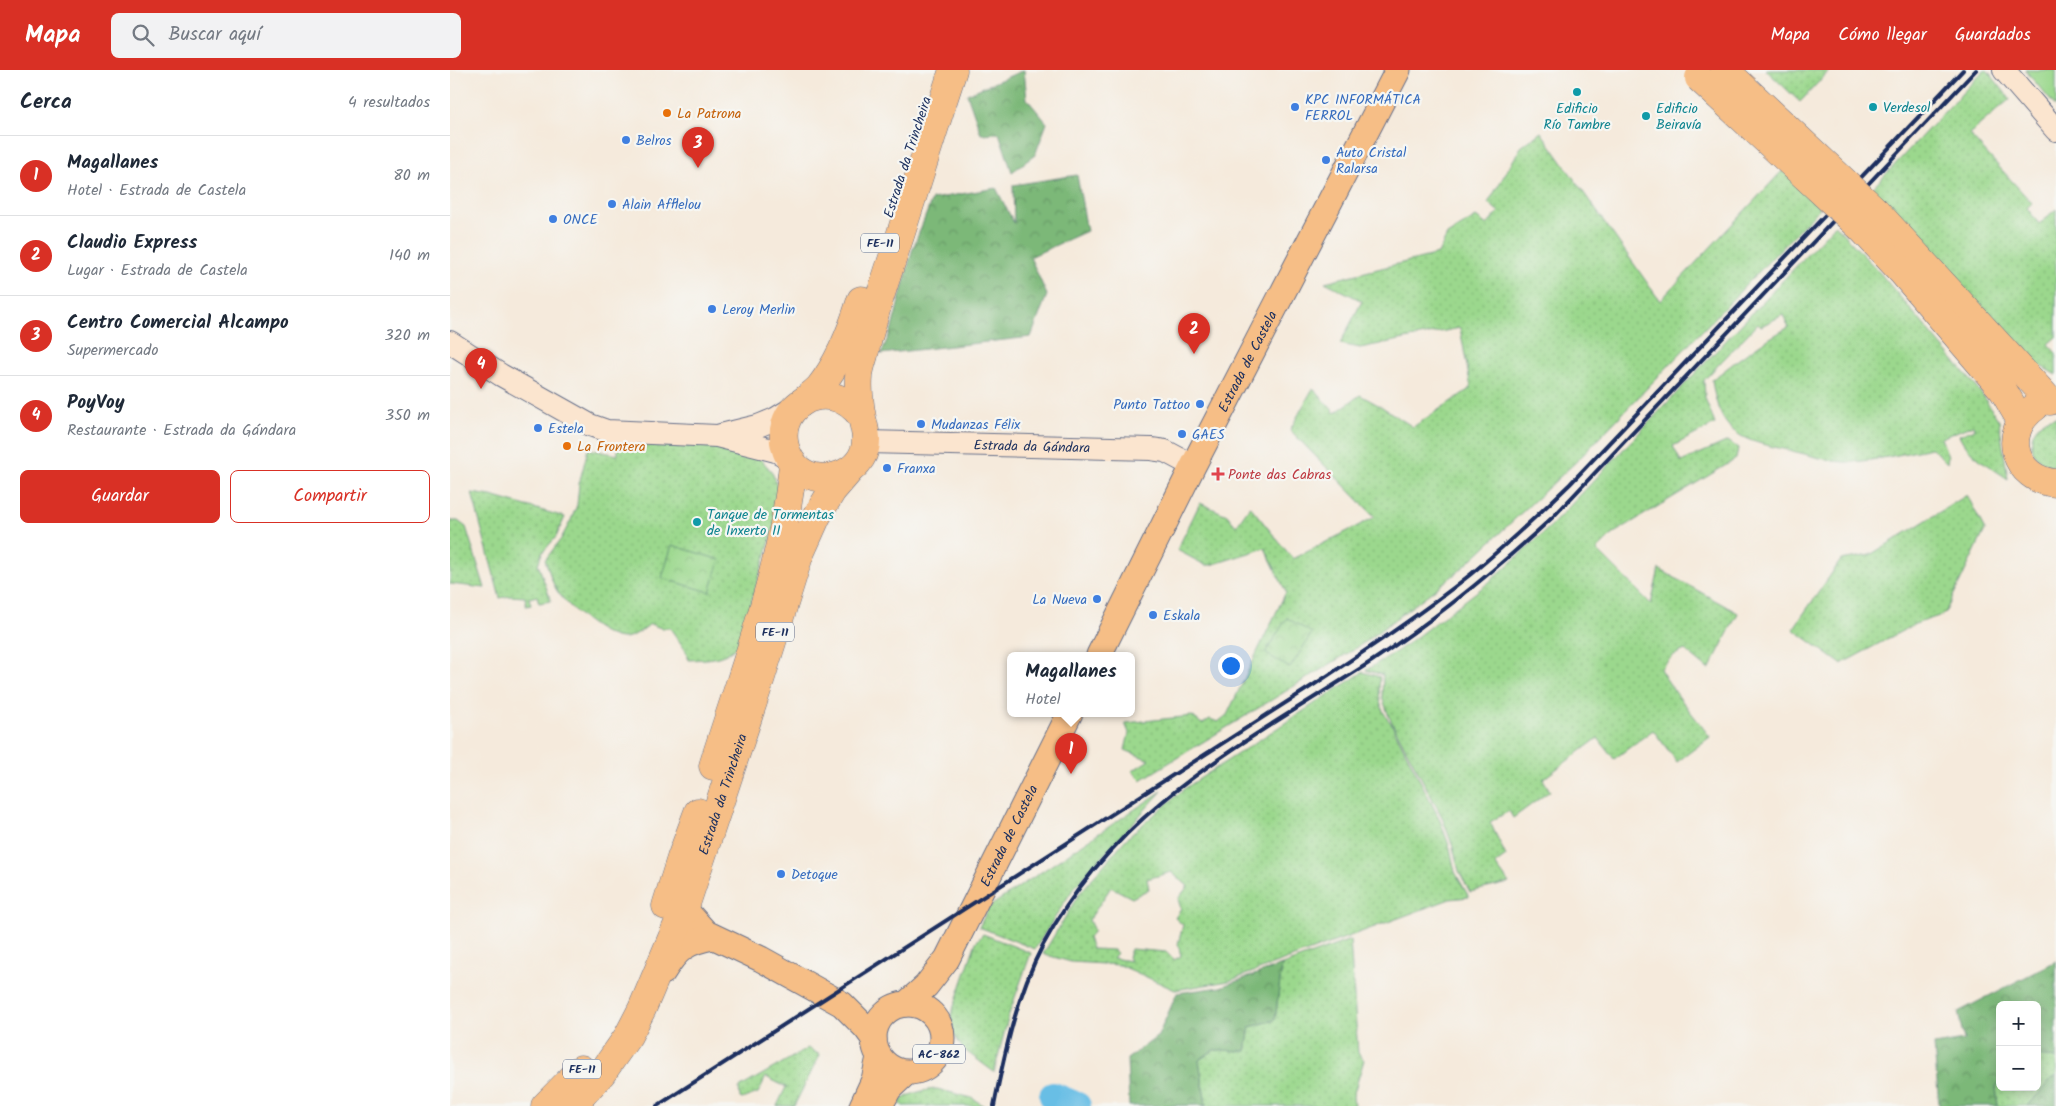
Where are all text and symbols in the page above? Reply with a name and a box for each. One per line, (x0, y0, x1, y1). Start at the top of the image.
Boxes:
search box (111, 13, 461, 58)
text: Mapa (25, 16, 81, 55)
text: Buscar aquí (169, 20, 261, 50)
icon: search (129, 21, 157, 49)
text: Mapa (1771, 21, 1810, 50)
text: Cómo llegar (1838, 21, 1927, 50)
text: Guardados (1955, 21, 2031, 50)
text: Cerca (20, 86, 72, 119)
marker: Edificio Río Tambre (1571, 86, 1583, 98)
place label: KPC INFORMÁTICA FERROL (1305, 89, 1421, 127)
text: 4 resultados (348, 90, 430, 115)
street label: Estrada da Trincheira (878, 94, 938, 221)
place label: Verdesol (1883, 97, 1931, 119)
place label: Edificio Río Tambre (1544, 98, 1611, 136)
place label: Edificio Beiravía (1656, 98, 1702, 136)
marker: KPC INFORMÁTICA FERROL (1289, 101, 1301, 113)
marker: Verdesol (1867, 101, 1879, 113)
place label: La Patrona (677, 103, 741, 125)
marker: La Patrona (661, 107, 673, 119)
marker: Edificio Beiravía (1640, 110, 1652, 122)
pin: 3 (682, 127, 714, 168)
place label: Belros (636, 130, 672, 152)
marker: Belros (620, 134, 632, 146)
place label: Auto Cristal Ralarsa (1336, 142, 1407, 180)
text: Magallanes (67, 148, 158, 178)
marker: Auto Cristal Ralarsa (1320, 154, 1332, 166)
text: 1 (34, 163, 38, 188)
text: 80 m (393, 163, 430, 188)
text: Hotel · Estrada de Castela (67, 178, 246, 203)
place label: Alain Afflelou (622, 194, 701, 216)
marker: Alain Afflelou (606, 198, 618, 210)
place label: ONCE (563, 209, 598, 231)
marker: ONCE (547, 213, 559, 225)
text: Claudio Express (67, 228, 197, 258)
road number: FE-11 (861, 234, 899, 252)
text: 2 (31, 243, 41, 268)
text: 140 m (389, 243, 430, 268)
text: Lugar · Estrada de Castela (67, 258, 248, 283)
place label: Leroy Merlin (722, 299, 795, 321)
marker: Leroy Merlin (706, 303, 718, 315)
street label: Estrada de Castela (1213, 307, 1284, 416)
text: Centro Comercial Alcampo (67, 308, 289, 338)
pin: 2 (1178, 313, 1210, 354)
text: 3 (32, 323, 40, 348)
text: 320 m (384, 323, 430, 348)
text: Supermercado (67, 338, 158, 363)
pin: 4 (465, 348, 497, 389)
text: PoyVoy (67, 388, 125, 418)
place label: Punto Tattoo (1113, 394, 1190, 416)
marker: Punto Tattoo (1194, 398, 1206, 410)
text: 4 (32, 403, 40, 428)
text: 350 m (385, 403, 430, 428)
place label: Mudanzas Félix (931, 414, 1021, 436)
text: Restaurante · Estrada da Gándara (67, 418, 296, 443)
place label: Estela (548, 418, 584, 440)
marker: Mudanzas Félix (915, 418, 927, 430)
marker: Estela (532, 422, 544, 434)
place label: GAES (1192, 424, 1225, 446)
marker: GAES (1176, 428, 1188, 440)
street label: Estrada da Gándara (973, 435, 1091, 459)
place label: La Frontera (577, 436, 646, 458)
marker: La Frontera (561, 440, 573, 452)
place label: Franxa (897, 458, 936, 480)
marker: Franxa (881, 462, 893, 474)
place label: Ponte das Cabras (1228, 464, 1331, 486)
marker: Ponte das Cabras (1212, 468, 1224, 480)
button: Guardar (20, 470, 220, 523)
button: Compartir (230, 470, 430, 523)
place label: Tanque de Tormentas de Inxerto II (707, 504, 834, 542)
marker: Tanque de Tormentas de Inxerto II (691, 516, 703, 528)
place label: La Nueva (1032, 589, 1087, 611)
marker: La Nueva (1091, 593, 1103, 605)
place label: Eskala (1163, 605, 1200, 627)
marker: Eskala (1147, 609, 1159, 621)
road number: FE-11 (756, 622, 794, 642)
popup (1007, 652, 1135, 717)
your location (1218, 653, 1244, 679)
text: Magallanes (1025, 657, 1117, 687)
text: Hotel (1025, 687, 1061, 712)
street label: Estrada da Trincheira (693, 731, 754, 858)
pin: 1 (1055, 733, 1087, 774)
street label: Estrada de Castela (975, 781, 1044, 891)
place label: Detoque (791, 864, 838, 886)
marker: Detoque (775, 868, 787, 880)
map controls (1996, 1001, 2041, 1091)
button: + (1996, 1001, 2041, 1046)
road number: AC-862 (913, 1044, 965, 1064)
button: − (1996, 1046, 2041, 1091)
road number: FE-11 (563, 1060, 601, 1079)

